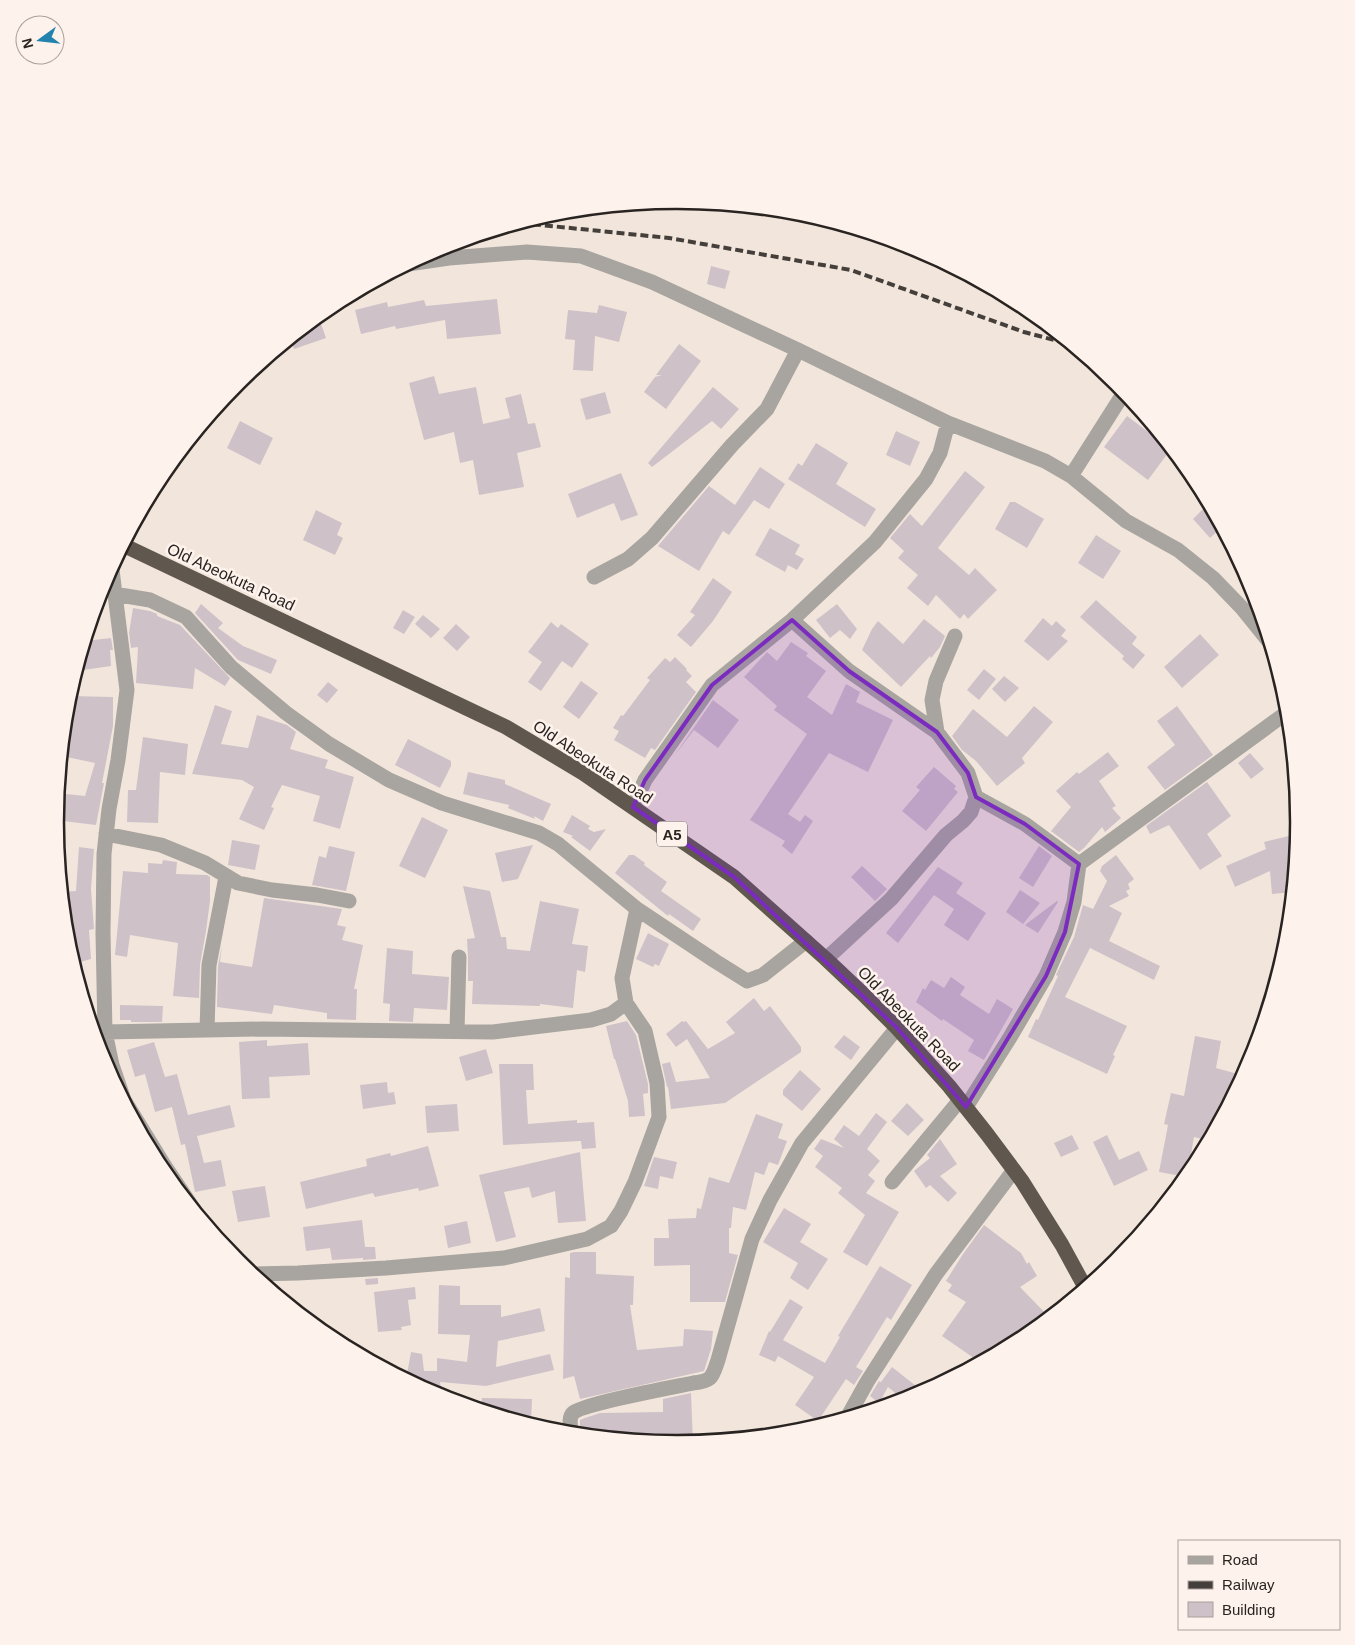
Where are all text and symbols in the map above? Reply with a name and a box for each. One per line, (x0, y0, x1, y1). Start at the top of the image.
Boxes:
north arrow (15, 15, 65, 65)
text: N (18, 36, 36, 50)
street label: Old Abeokuta Road (165, 540, 297, 614)
street label: Old Abeokuta Road (530, 717, 656, 807)
road number: A5 (657, 822, 687, 846)
street label: Old Abeokuta Road (855, 963, 963, 1075)
legend (1178, 1540, 1340, 1630)
text: Road (1222, 1551, 1258, 1568)
text: Railway (1222, 1576, 1275, 1593)
text: Building (1222, 1601, 1275, 1618)

